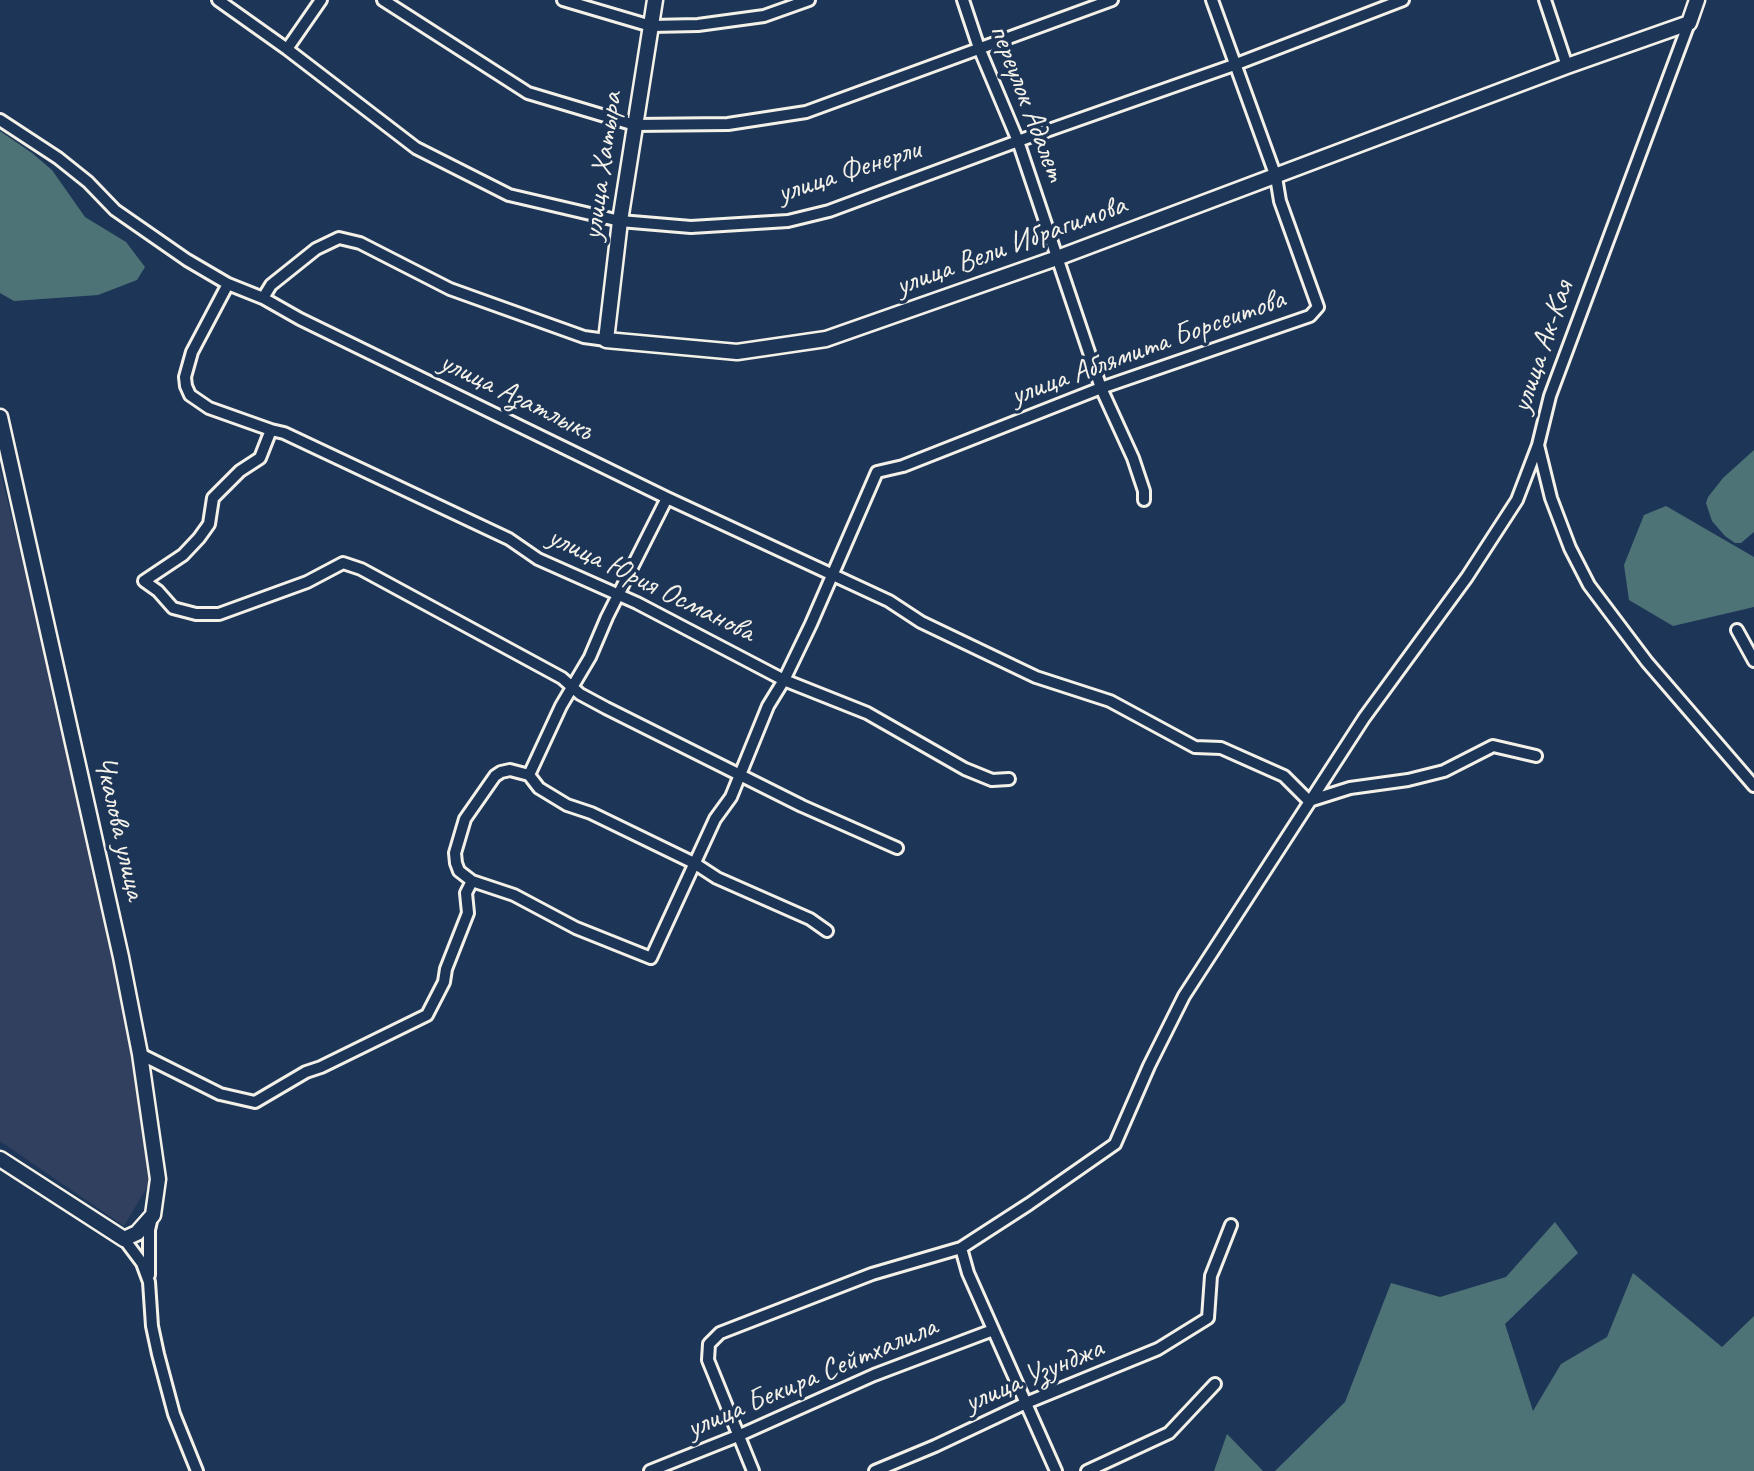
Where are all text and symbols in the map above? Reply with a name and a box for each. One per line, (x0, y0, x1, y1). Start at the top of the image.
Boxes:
street label: переулок Адалет (981, 19, 1073, 187)
street label: улица Хатыра (575, 90, 631, 242)
street label: улица Фенерли (773, 132, 925, 212)
street label: улица Вели Ибрагимова (891, 188, 1131, 304)
street label: улица Ак-Кая (1504, 277, 1582, 417)
street label: улица Аблямита Борсеитова (1006, 282, 1290, 414)
street label: улица Азатлыкъ (433, 344, 599, 450)
street label: улица Юрия Османова (542, 519, 760, 651)
street label: Чкалова улица (85, 753, 153, 903)
street label: улица Бекира Сейтхалила (681, 1309, 943, 1447)
street label: улица Узунджа (959, 1331, 1109, 1421)

